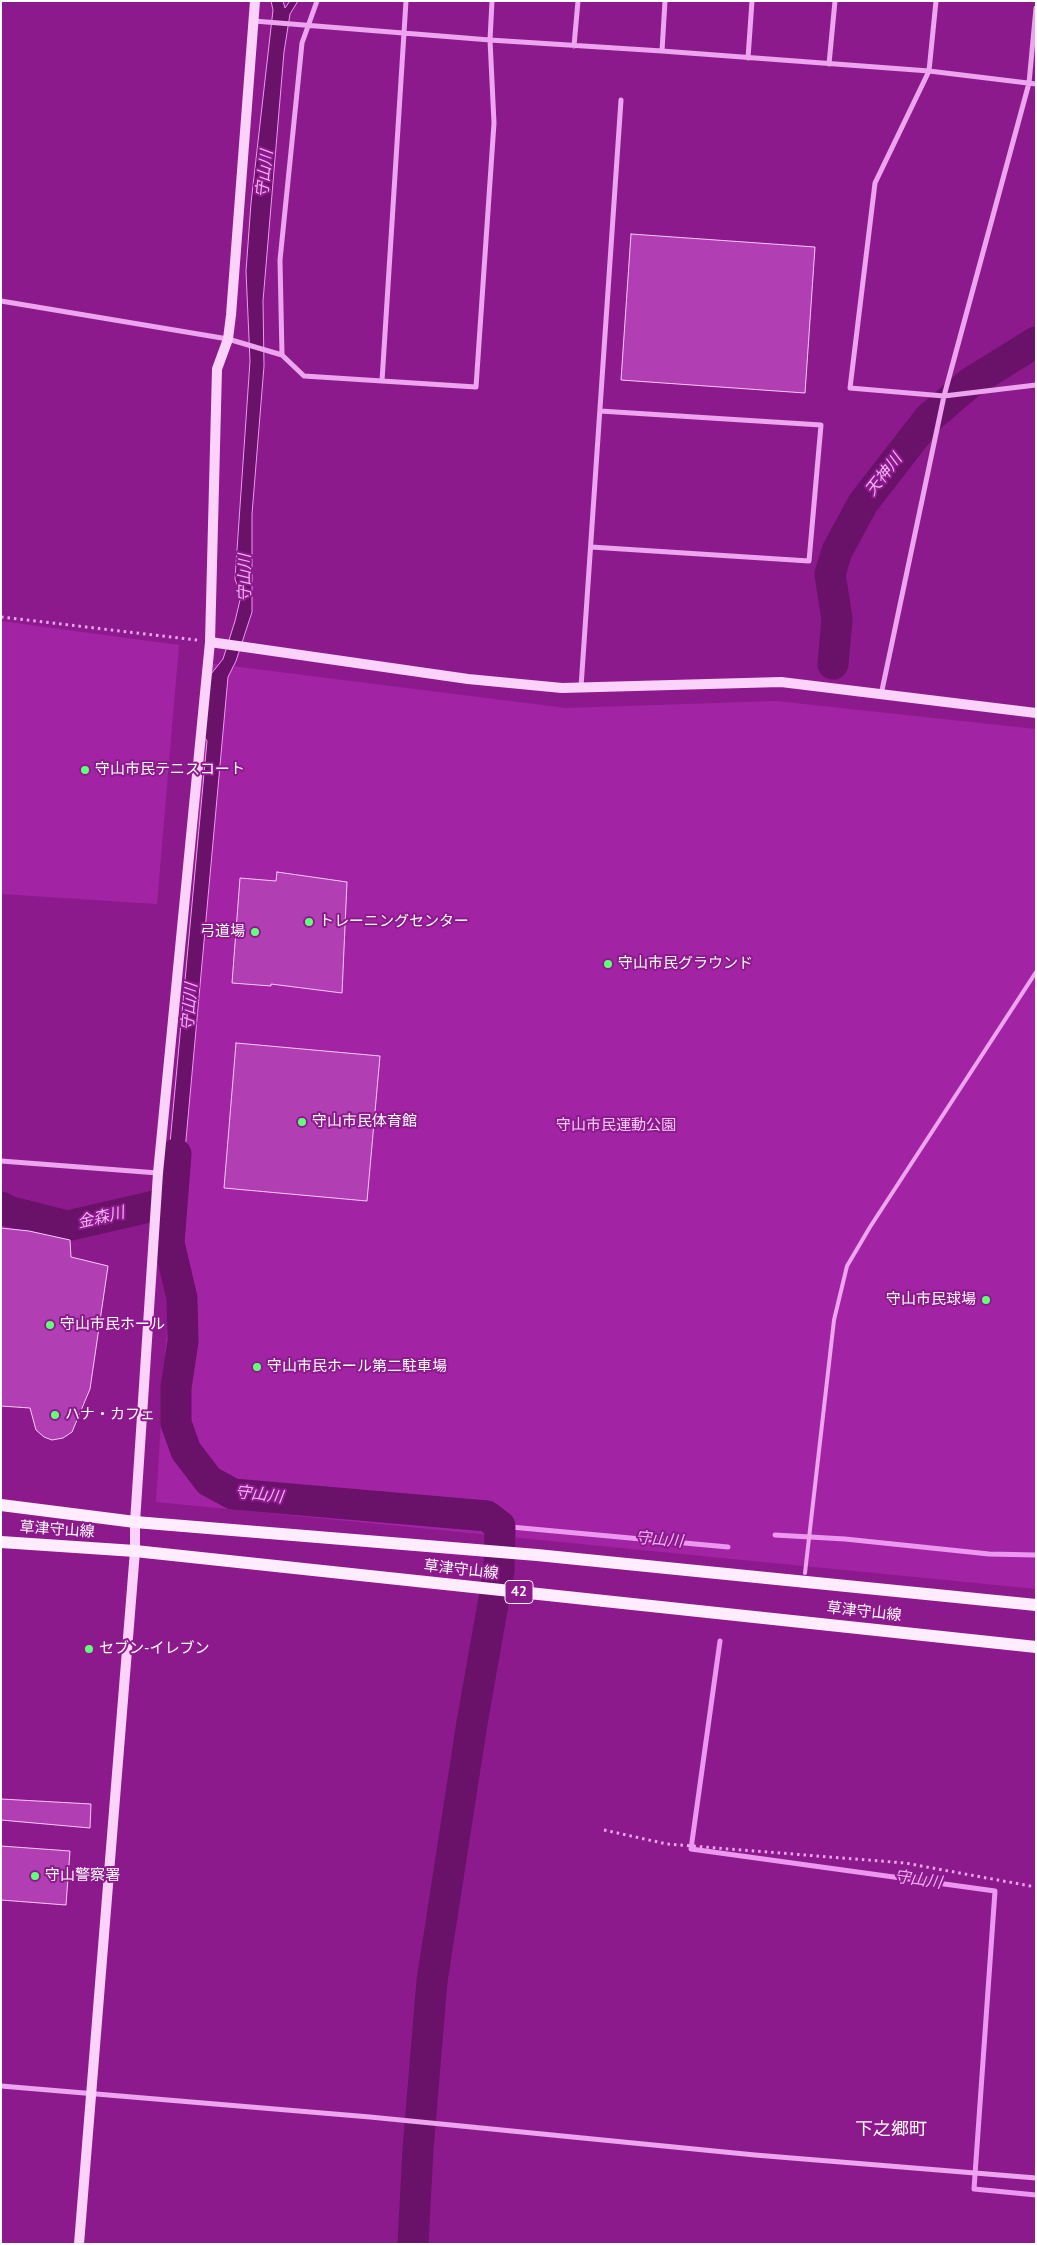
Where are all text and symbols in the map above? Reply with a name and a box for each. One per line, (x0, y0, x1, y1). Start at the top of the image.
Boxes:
water label: 守山川 (253, 149, 277, 199)
water label: 天神川 (862, 450, 906, 500)
water label: 守山川 (235, 554, 255, 602)
place label: 守山市民テニスコート (95, 761, 245, 779)
marker: 守山市民テニスコート (79, 764, 91, 776)
place label: トレーニングセンター (319, 913, 469, 931)
marker: トレーニングセンター (303, 916, 315, 928)
place label: 弓道場 (200, 923, 245, 941)
marker: 弓道場 (249, 926, 261, 938)
place label: 守山市民グラウンド (618, 955, 753, 973)
marker: 守山市民グラウンド (602, 958, 614, 970)
water label: 守山川 (178, 982, 202, 1032)
place label: 守山市民体育館 (312, 1113, 417, 1131)
marker: 守山市民体育館 (296, 1116, 308, 1128)
park label: 守山市民運動公園 (556, 1117, 676, 1135)
water label: 金森川 (75, 1203, 127, 1233)
place label: 守山市民球場 (886, 1291, 976, 1309)
marker: 守山市民球場 (980, 1294, 992, 1306)
place label: 守山市民ホール (60, 1316, 165, 1334)
marker: 守山市民ホール (44, 1319, 56, 1331)
place label: 守山市民ホール第二駐車場 (267, 1358, 447, 1376)
marker: 守山市民ホール第二駐車場 (251, 1361, 263, 1373)
place label: ハナ・カフェ (65, 1406, 155, 1424)
marker: ハナ・カフェ (49, 1409, 61, 1421)
water label: 守山川 (234, 1483, 284, 1507)
street label: 草津守山線 (19, 1518, 95, 1542)
water label: 守山川 (634, 1528, 684, 1552)
street label: 草津守山線 (423, 1557, 499, 1583)
road number: 42 (505, 1580, 533, 1604)
street label: 草津守山線 (826, 1599, 902, 1625)
place label: セブン-イレブン (99, 1640, 209, 1658)
marker: セブン-イレブン (83, 1643, 95, 1655)
place label: 守山警察署 (45, 1867, 120, 1885)
water label: 守山川 (893, 1867, 943, 1893)
marker: 守山警察署 (29, 1870, 41, 1882)
district label: 下之郷町 (855, 2119, 927, 2141)

